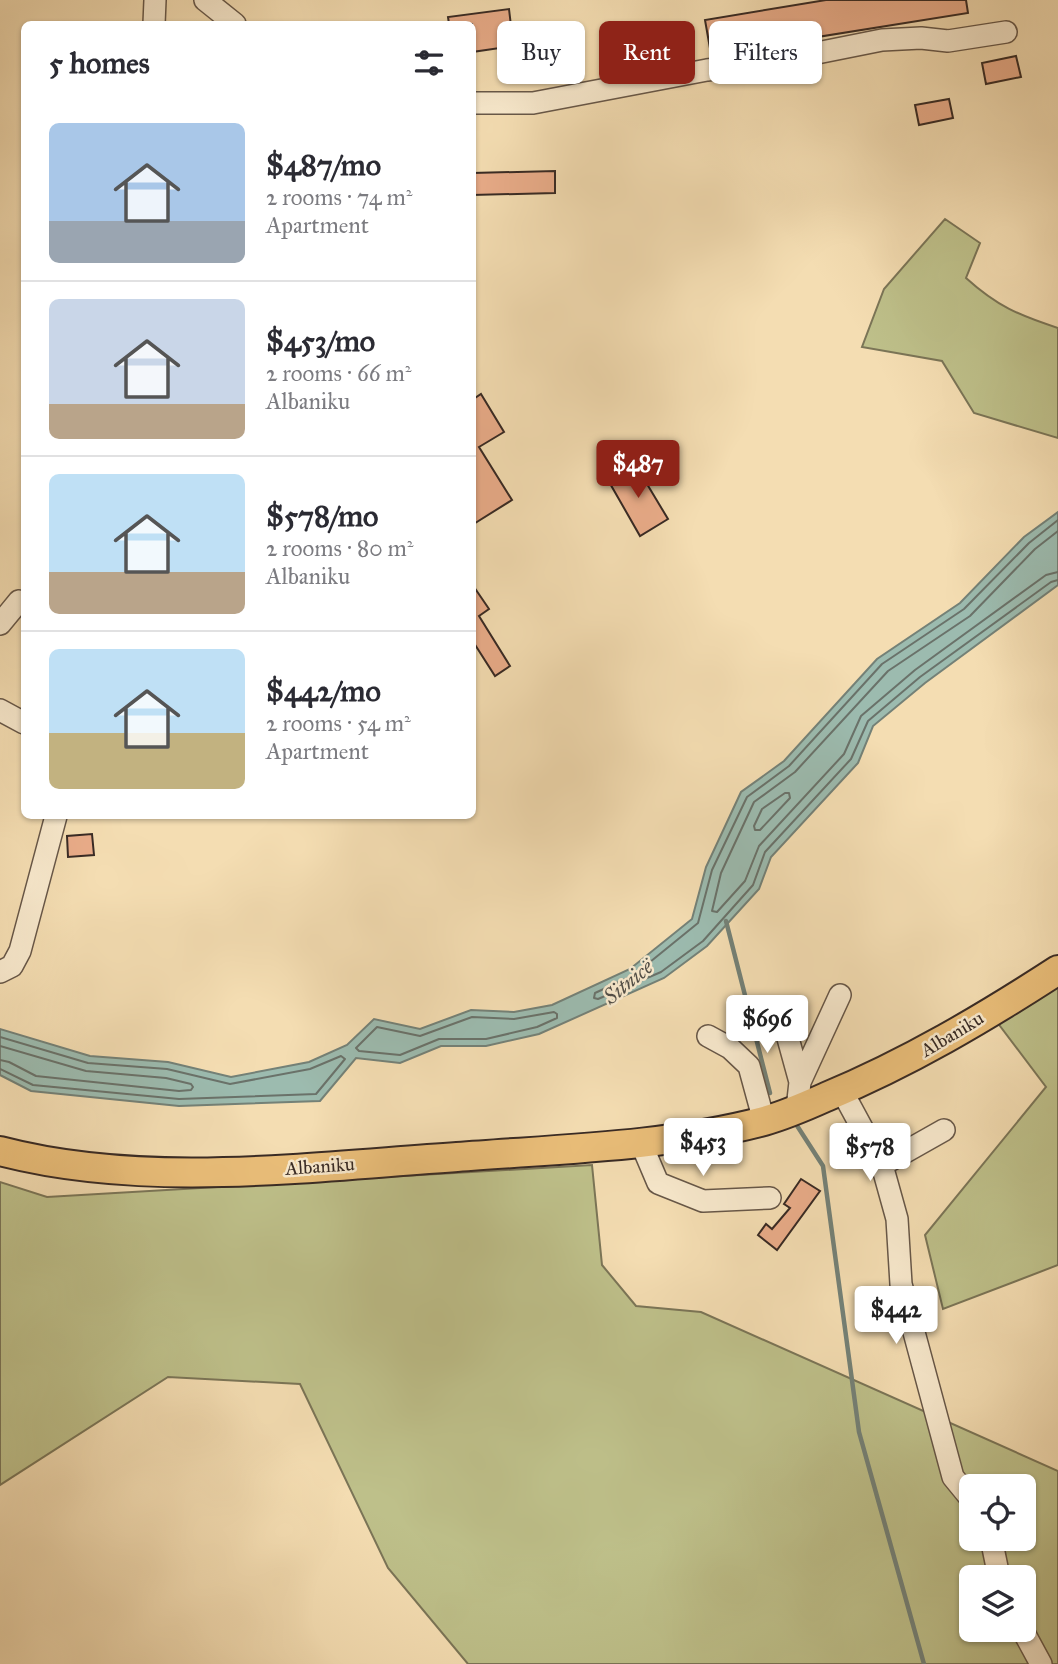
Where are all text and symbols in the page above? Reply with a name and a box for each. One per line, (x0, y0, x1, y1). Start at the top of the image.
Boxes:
chip: Buy (497, 21, 585, 84)
chip: Rent (599, 21, 695, 84)
chip: Filters (709, 21, 822, 84)
icon: filters (410, 44, 448, 82)
text: 5 homes (49, 45, 150, 81)
text: $487/mo (266, 147, 381, 183)
icon: home (105, 151, 189, 235)
text: 2 rooms · 74 m² (266, 183, 412, 211)
text: Apartment (266, 211, 369, 239)
text: $453/mo (266, 323, 375, 359)
icon: home (105, 327, 189, 411)
text: 2 rooms · 66 m² (266, 359, 411, 387)
text: Albaniku (266, 387, 350, 415)
pin: $487 (597, 440, 679, 500)
text: $487 (612, 449, 664, 477)
text: $578/mo (266, 498, 378, 534)
icon: home (105, 502, 189, 586)
text: 2 rooms · 80 m² (266, 534, 413, 562)
text: Albaniku (266, 562, 350, 590)
text: $442/mo (266, 673, 381, 709)
icon: home (105, 677, 189, 761)
text: 2 rooms · 54 m² (266, 709, 411, 737)
text: Apartment (266, 737, 369, 765)
water label: Sitnicë (597, 953, 660, 1011)
pin: $696 (726, 996, 808, 1055)
text: $696 (742, 1004, 792, 1032)
street label: Albaniku (915, 1006, 988, 1062)
pin: $453 (662, 1118, 744, 1178)
pin: $578 (829, 1124, 911, 1183)
text: $453 (680, 1127, 726, 1155)
text: $578 (846, 1132, 895, 1160)
street label: Albaniku (283, 1152, 356, 1180)
pin: $442 (855, 1286, 937, 1346)
text: $442 (871, 1295, 921, 1323)
map controls (959, 1474, 1036, 1642)
button: locate (959, 1474, 1036, 1551)
button: layers (959, 1565, 1036, 1642)

